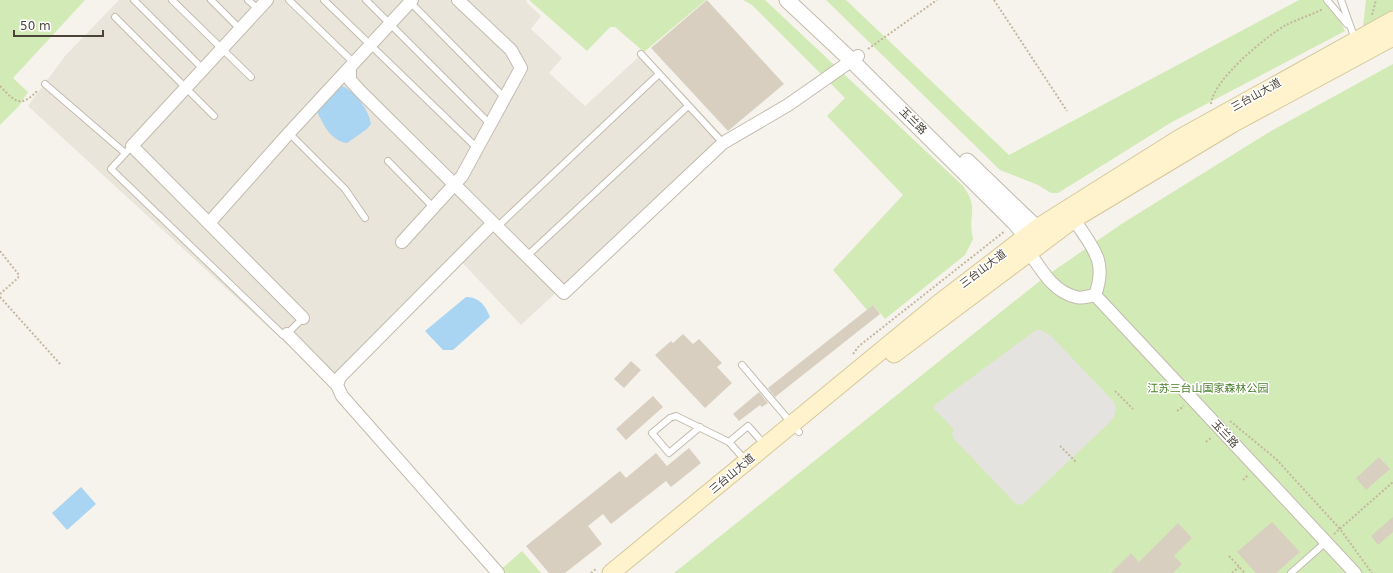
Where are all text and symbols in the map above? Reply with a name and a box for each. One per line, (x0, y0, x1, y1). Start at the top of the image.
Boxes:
scale bar (14, 12, 103, 38)
text: 50 m (20, 19, 51, 33)
street label: 三台山大道 (1229, 76, 1283, 114)
street label: 玉兰路 (897, 105, 929, 137)
street label: 三台山大道 (957, 247, 1009, 291)
park label: 江苏三台山国家森林公园 (1148, 382, 1269, 395)
street label: 玉兰路 (1209, 417, 1241, 451)
street label: 三台山大道 (707, 451, 757, 497)

